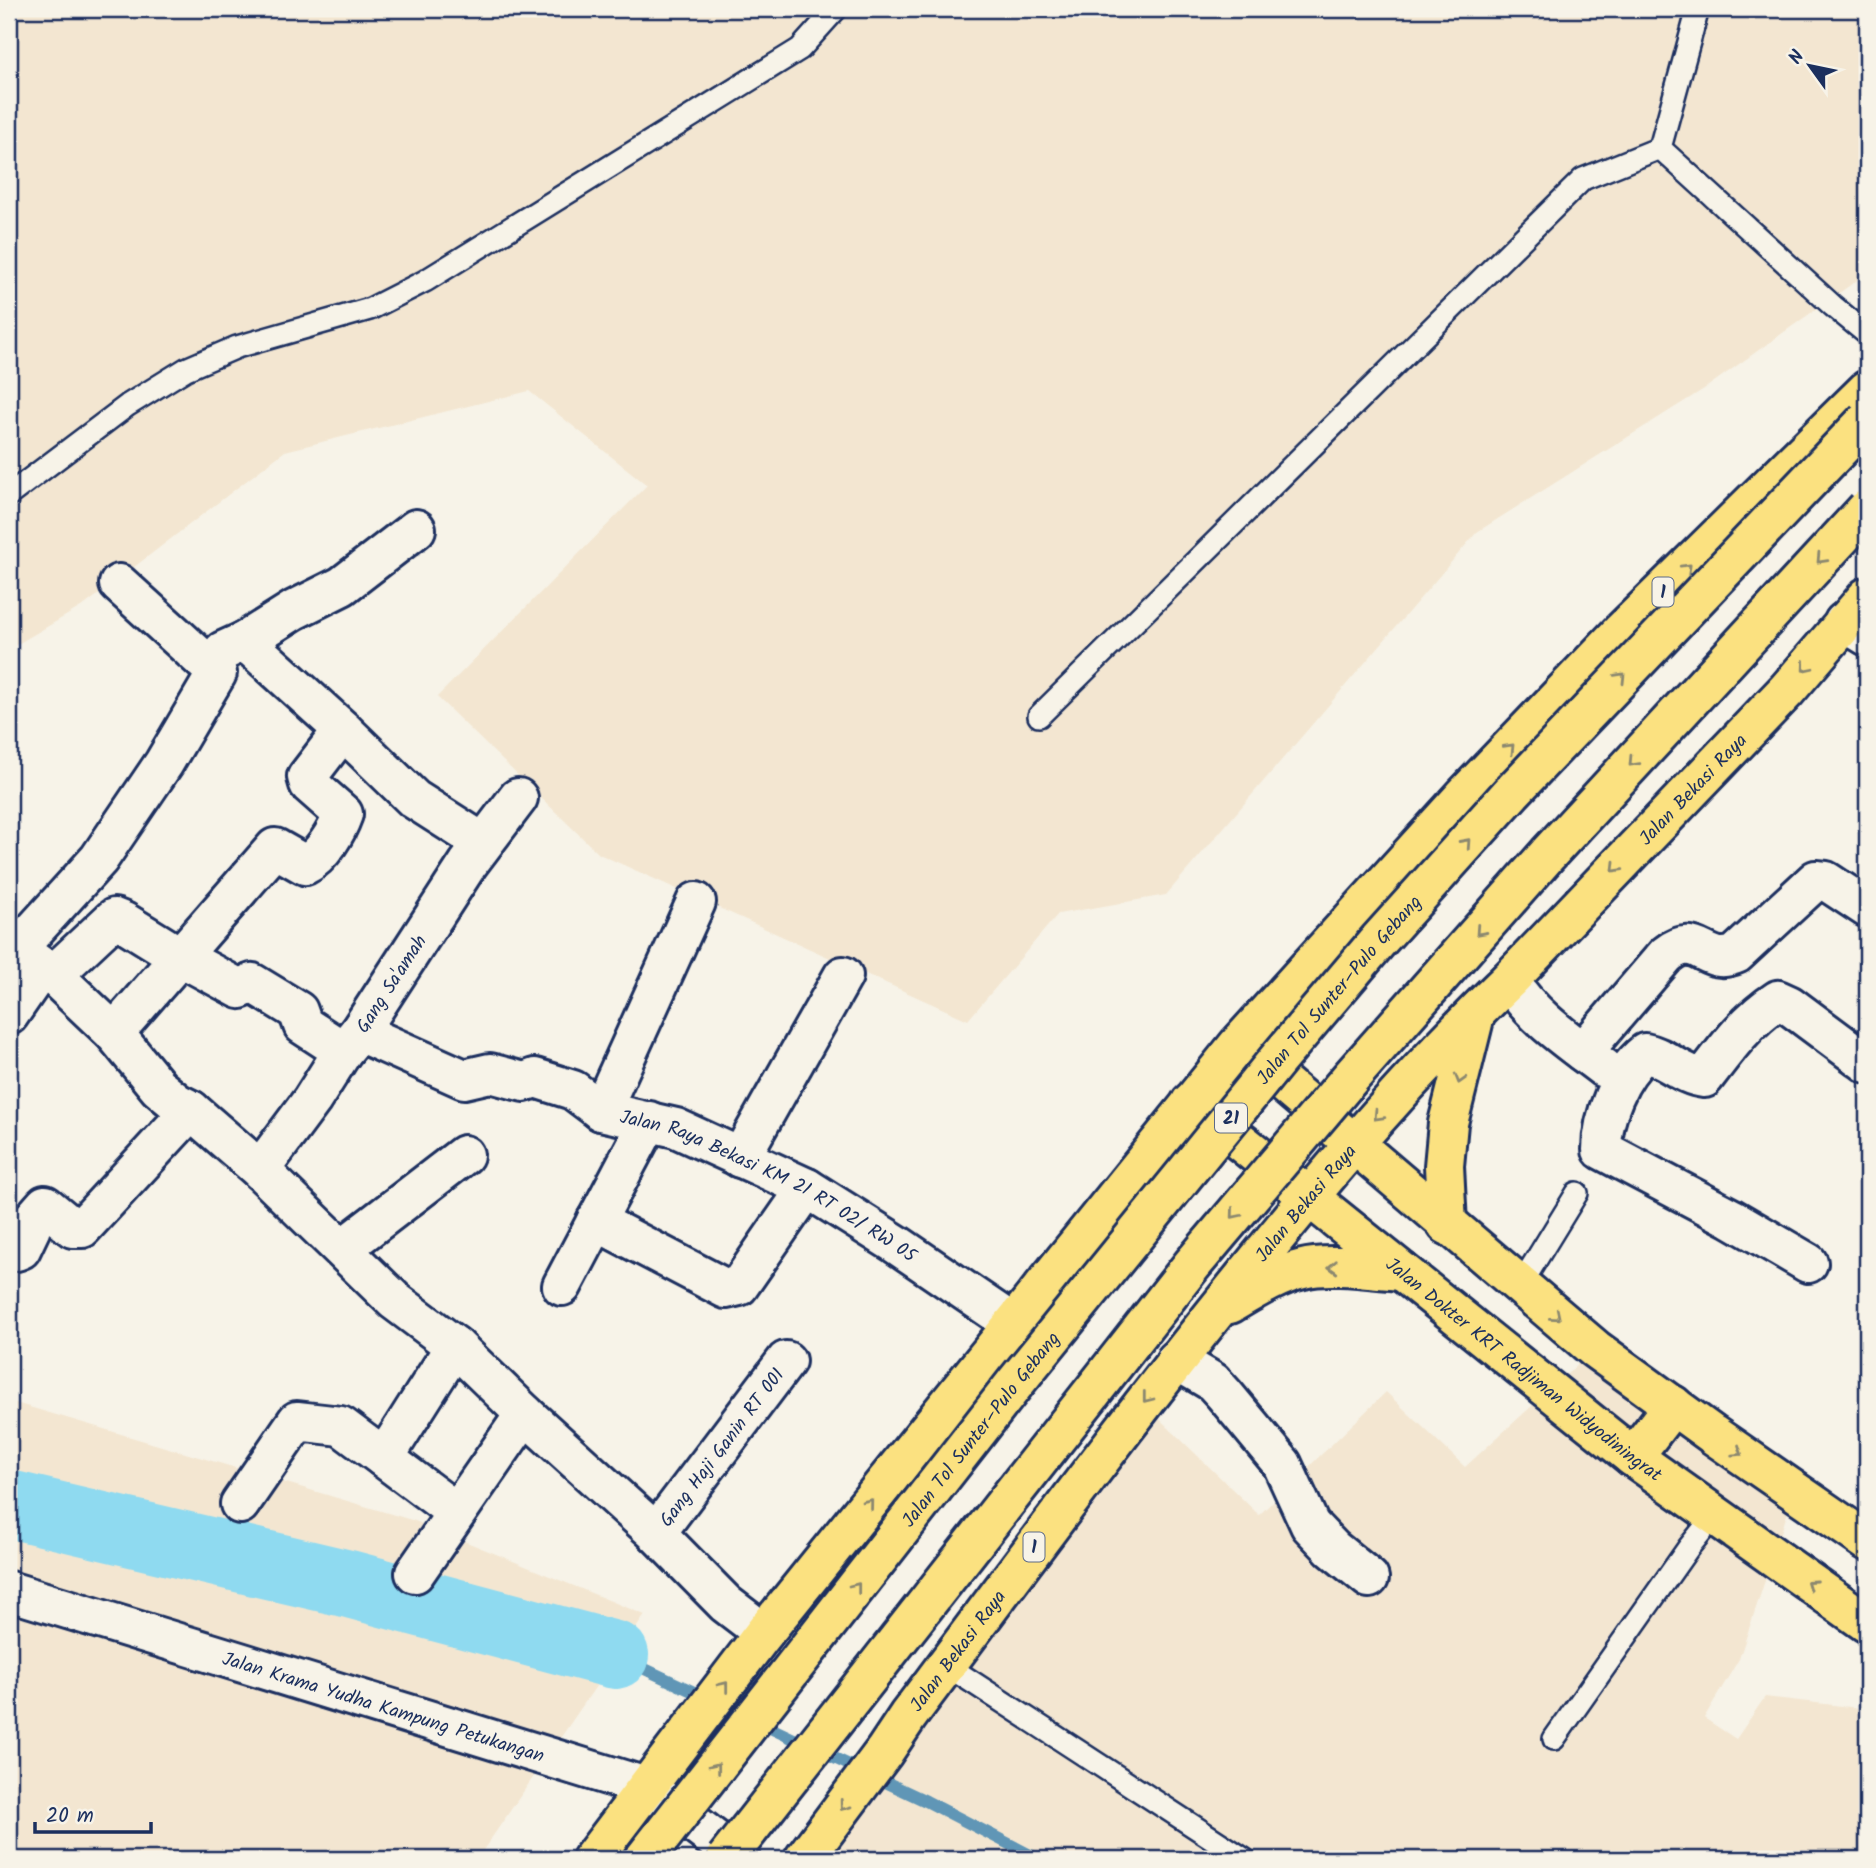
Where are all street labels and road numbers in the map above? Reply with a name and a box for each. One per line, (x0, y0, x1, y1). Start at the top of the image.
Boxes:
road number: 1 (1652, 578, 1674, 606)
street label: Jalan Bekasi Raya (1632, 727, 1755, 853)
street label: Jalan Tol Sunter–Pulo Gebang (1250, 889, 1430, 1092)
street label: Gang Sa'amah (349, 929, 435, 1040)
street label: Jalan Raya Bekasi KM 21 RT 02/ RW 05 (617, 1103, 924, 1272)
road number: 21 (1215, 1104, 1247, 1133)
street label: Jalan Bekasi Raya (1248, 1138, 1365, 1269)
street label: Jalan Dokter KRT Radjiman Widyodiningrat (1378, 1251, 1668, 1491)
street label: Jalan Tol Sunter–Pulo Gebang (895, 1326, 1068, 1534)
street label: Gang Haji Ganin RT 001 (653, 1362, 793, 1534)
road number: 1 (1024, 1532, 1044, 1562)
street label: Jalan Bekasi Raya (903, 1584, 1014, 1719)
street label: Jalan Krama Yudha Kampung Petukangan (218, 1645, 548, 1772)

